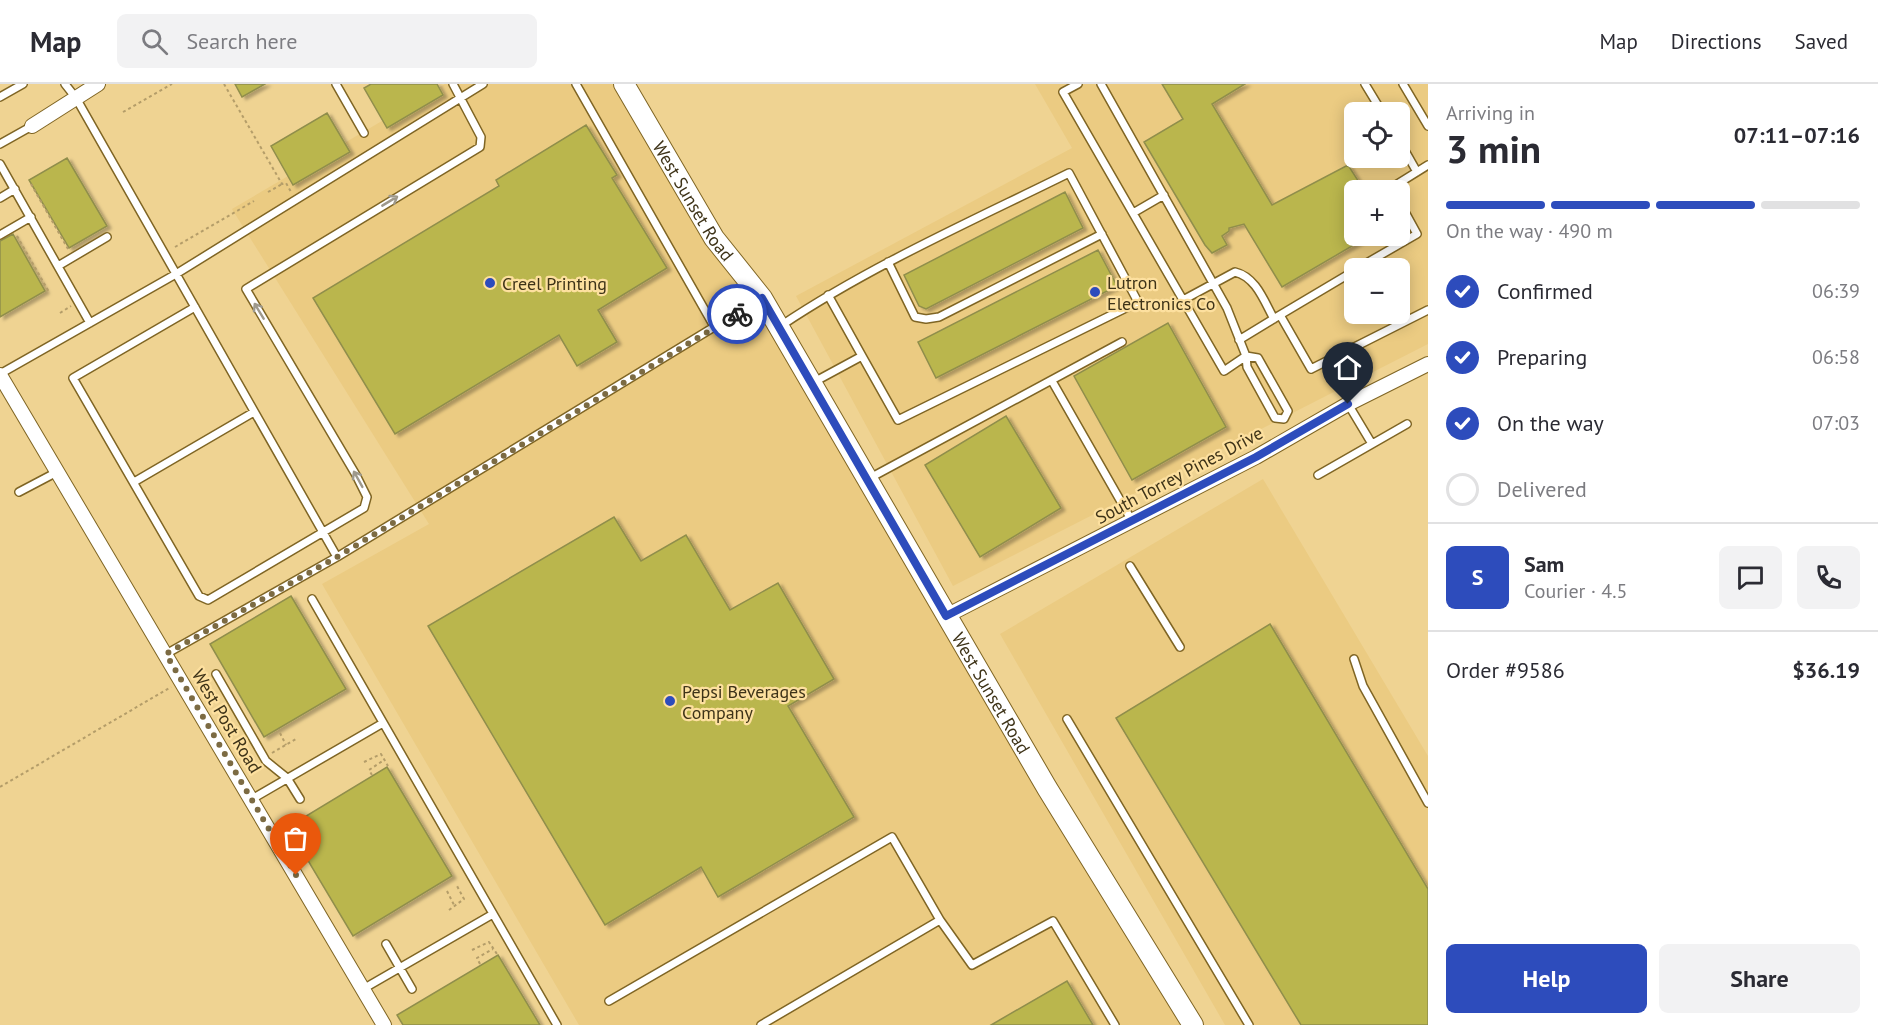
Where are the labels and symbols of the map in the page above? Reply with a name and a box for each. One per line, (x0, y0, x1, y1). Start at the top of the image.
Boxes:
street label: West Sunset Road (648, 137, 739, 265)
one-way arrow (382, 195, 399, 208)
place label: Lutron Electronics Co (1107, 271, 1215, 315)
place label: Creel Printing (502, 272, 607, 295)
marker: Creel Printing (483, 276, 497, 290)
courier (707, 284, 767, 344)
marker: Lutron Electronics Co (1088, 285, 1102, 299)
one-way arrow (252, 303, 264, 320)
pin (1322, 342, 1373, 404)
street label: South Torrey Pines Drive (1091, 421, 1267, 529)
one-way arrow (352, 471, 363, 489)
street label: West Sunset Road (947, 628, 1036, 758)
street label: West Post Road (187, 665, 267, 777)
place label: Pepsi Beverages Company (682, 680, 806, 724)
marker: Pepsi Beverages Company (663, 694, 677, 708)
pin (270, 813, 321, 875)

